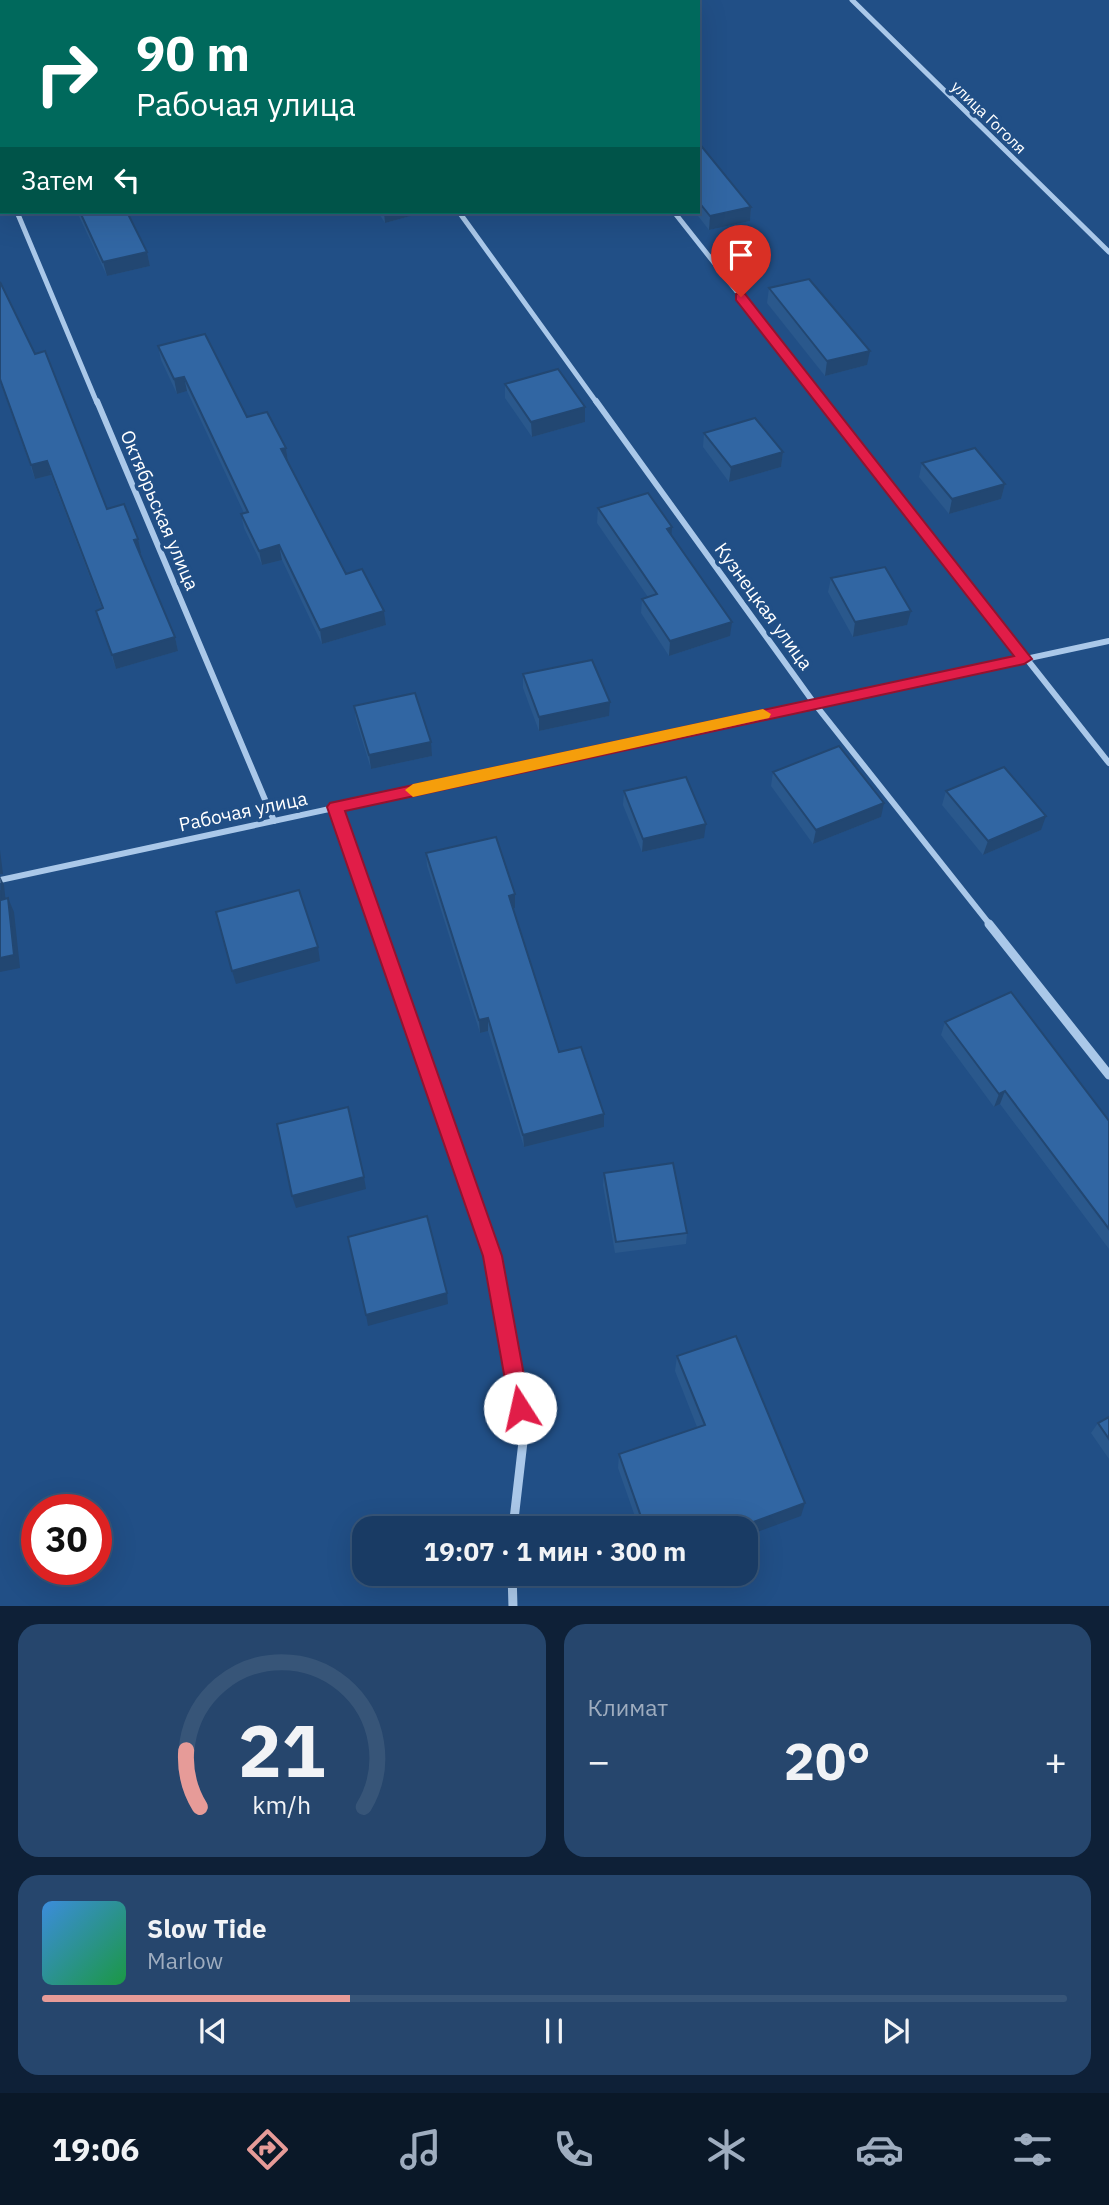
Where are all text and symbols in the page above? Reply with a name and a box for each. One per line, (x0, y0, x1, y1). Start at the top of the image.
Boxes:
text: 90 m (136, 21, 250, 84)
icon: right (21, 28, 112, 119)
street label: улица Гоголя (947, 76, 1031, 158)
text: Рабочая улица (136, 83, 356, 125)
icon: left (108, 161, 146, 199)
text: Затем (21, 163, 94, 197)
pin (711, 225, 771, 297)
icon: arrive (722, 236, 760, 274)
street label: Октябрьская улица (115, 426, 205, 594)
street label: Кузнецкая улица (710, 538, 818, 674)
street label: Рабочая улица (177, 786, 309, 836)
position arrow (483, 1371, 557, 1445)
speed limit sign: 30 (21, 1494, 112, 1585)
text: 19:07 · 1 мин · 300 m (424, 1534, 686, 1568)
text: Климат (588, 1692, 668, 1722)
text: 21 (238, 1702, 325, 1797)
text: 20° (784, 1727, 871, 1794)
text: − (588, 1736, 610, 1785)
text: + (1044, 1736, 1067, 1785)
text: km/h (252, 1787, 311, 1820)
text: Slow Tide (147, 1911, 267, 1945)
text: Marlow (147, 1945, 223, 1975)
icon: previous (194, 2012, 232, 2050)
icon: pause (535, 2012, 573, 2050)
icon: next (877, 2012, 915, 2050)
icon: directions (243, 2125, 292, 2174)
icon: music (396, 2125, 445, 2174)
icon: phone (549, 2125, 598, 2174)
icon: climate (702, 2125, 751, 2174)
icon: car (855, 2125, 904, 2174)
icon: filters (1008, 2125, 1057, 2174)
text: 19:06 (52, 2128, 139, 2170)

